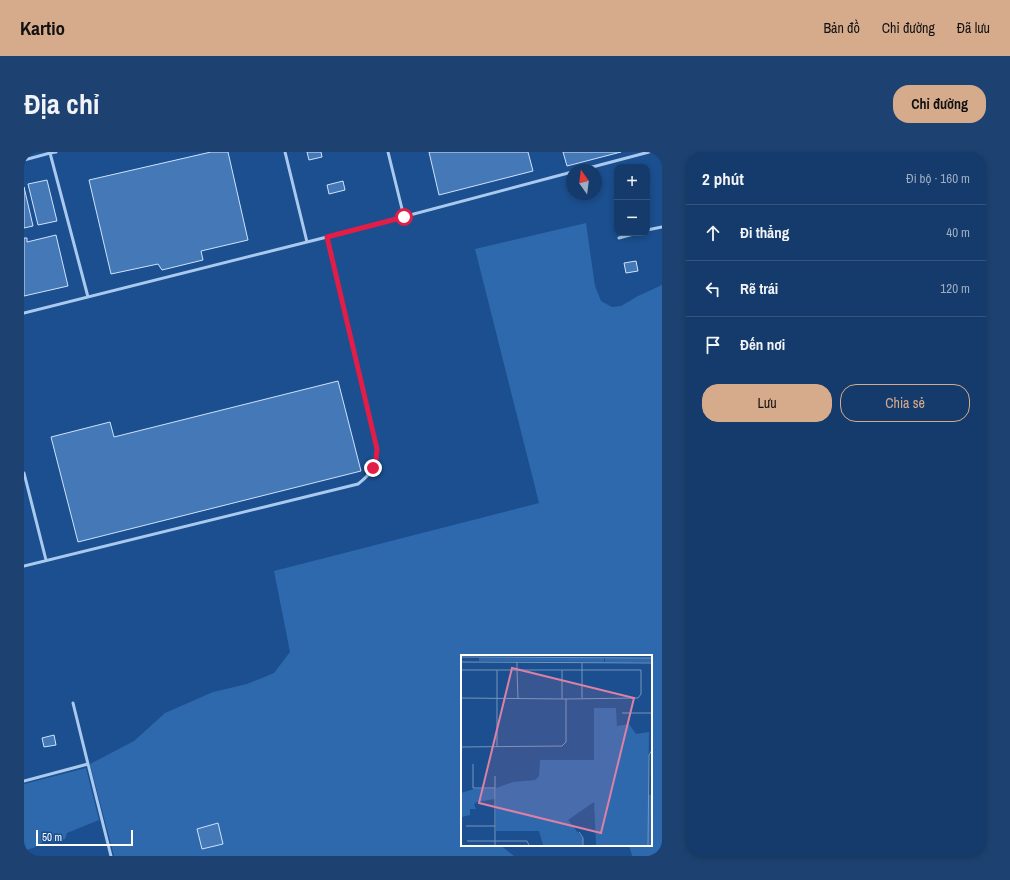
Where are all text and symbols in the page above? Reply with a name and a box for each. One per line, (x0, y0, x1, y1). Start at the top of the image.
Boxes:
text: Kartio (20, 15, 65, 41)
text: Bản đồ (823, 19, 860, 37)
text: Chỉ đường (882, 19, 935, 37)
text: Đã lưu (957, 19, 990, 37)
text: Địa chỉ (24, 85, 99, 123)
button: Chỉ đường (893, 85, 986, 123)
north arrow (566, 164, 602, 200)
map controls (614, 164, 650, 236)
button: + (614, 164, 650, 200)
text: 2 phút (702, 167, 744, 190)
text: Đi bộ · 160 m (906, 170, 970, 187)
button: − (614, 200, 650, 236)
route start (395, 208, 413, 226)
icon: ahead (702, 222, 724, 244)
text: Đi thẳng (740, 222, 789, 243)
text: 40 m (946, 224, 970, 241)
icon: left (702, 278, 724, 300)
text: Rẽ trái (740, 278, 778, 299)
text: 120 m (940, 280, 970, 297)
icon: arrive (702, 334, 724, 356)
text: Đến nơi (740, 334, 785, 355)
button: Lưu (702, 384, 832, 422)
button: Chia sẻ (840, 384, 970, 422)
route end (364, 459, 382, 477)
inset map (461, 655, 652, 846)
scale bar (36, 828, 133, 847)
text: 50 m (42, 830, 62, 844)

